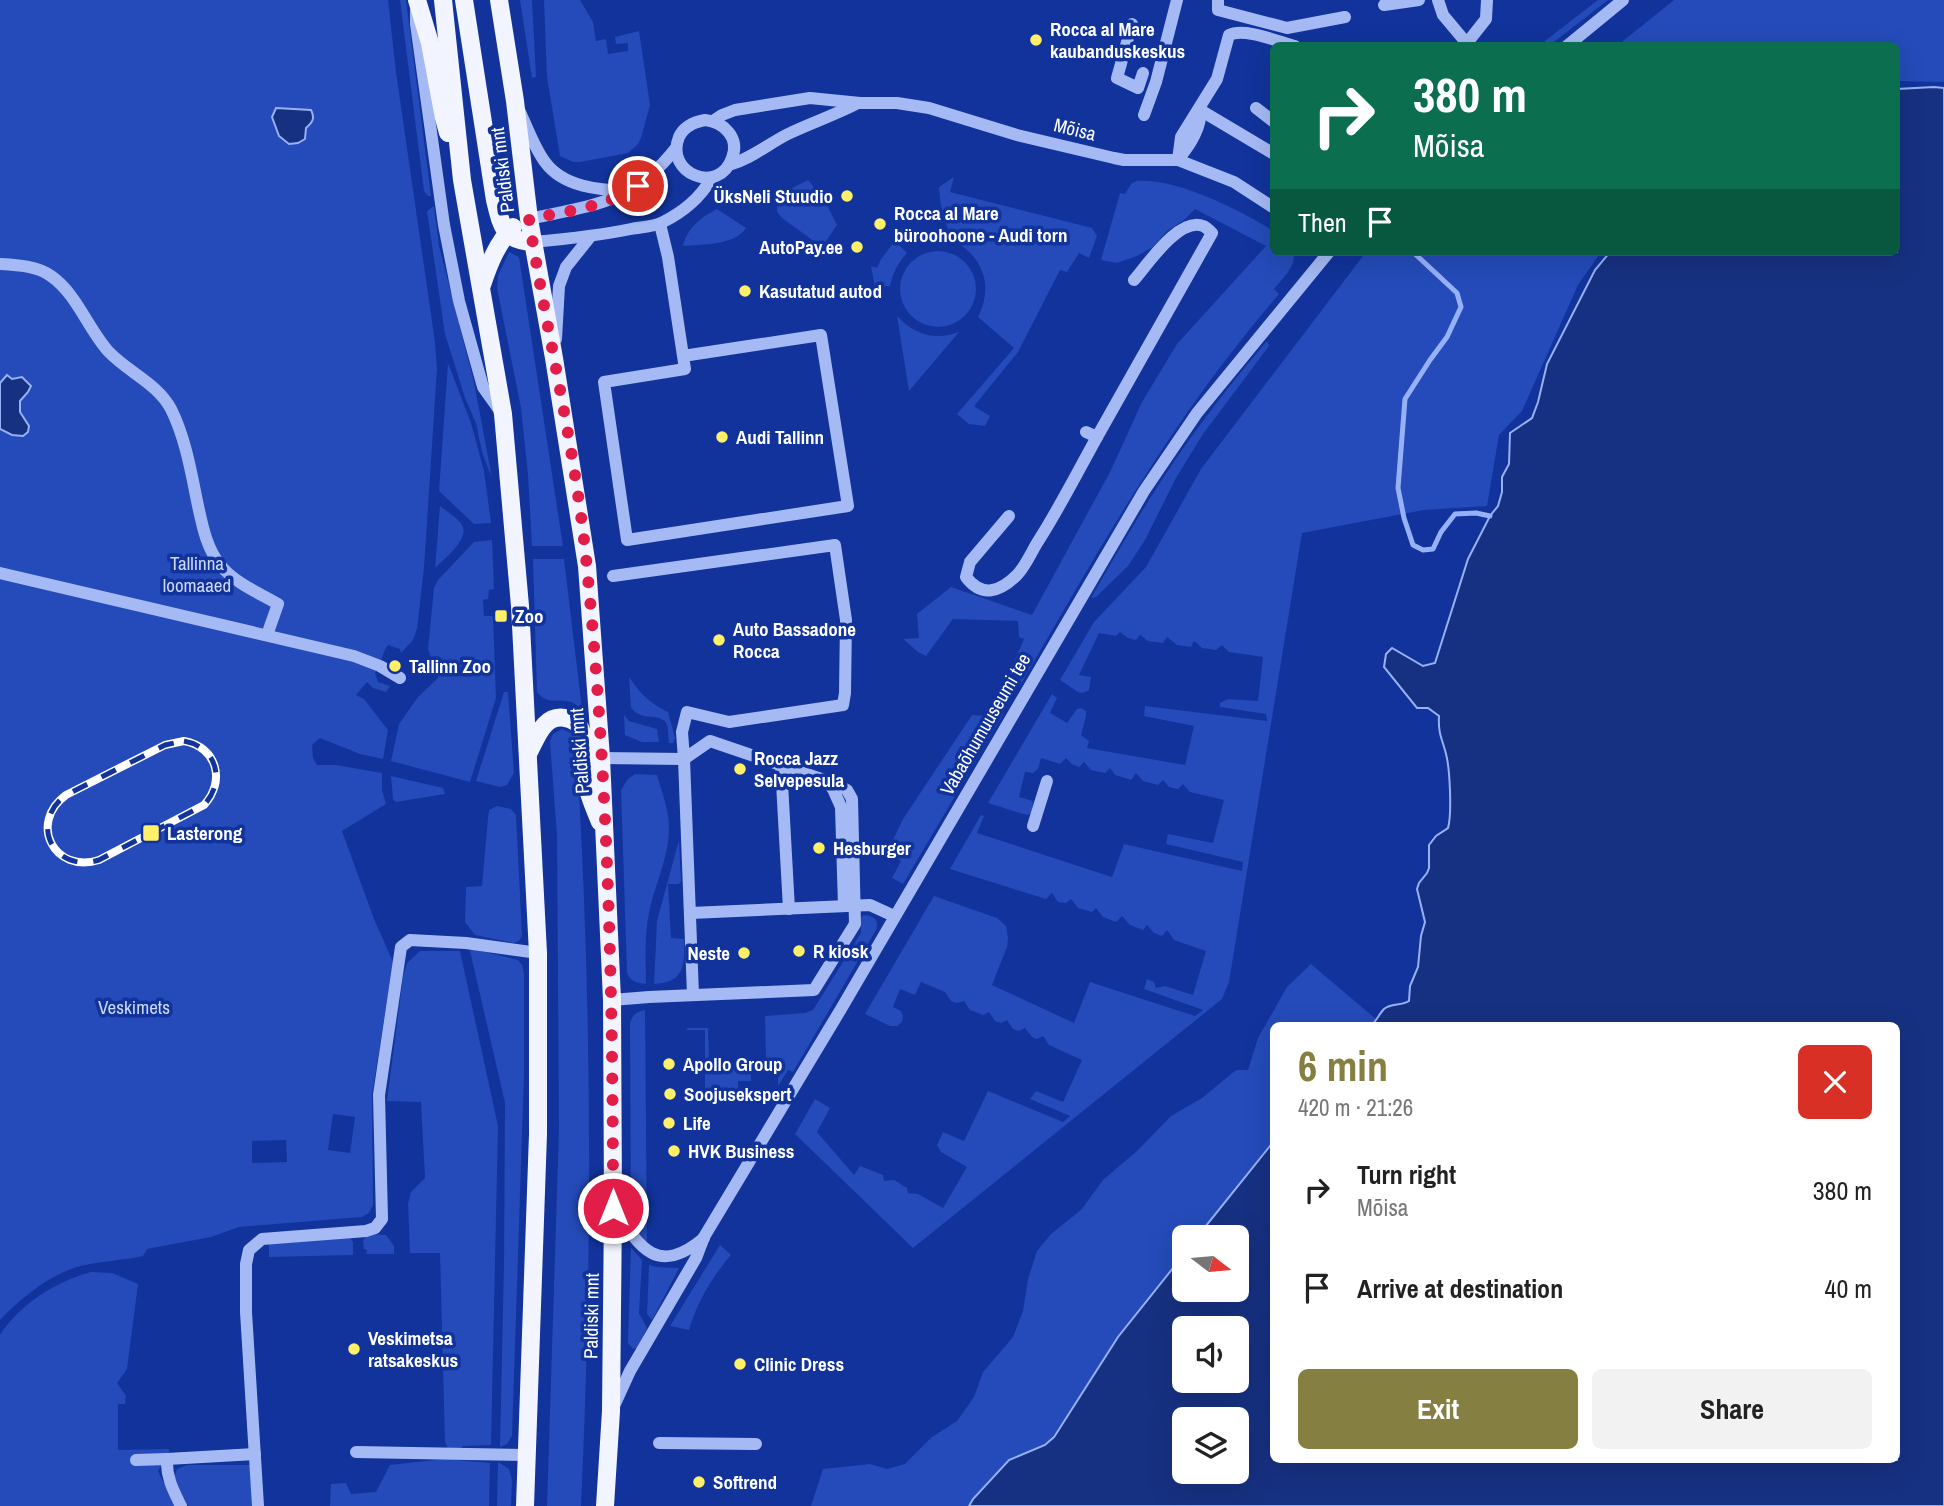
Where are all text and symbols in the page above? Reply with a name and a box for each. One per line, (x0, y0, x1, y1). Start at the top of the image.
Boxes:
place label: Rocca al Mare kaubanduskeskus (1050, 16, 1185, 64)
marker: Rocca al Mare kaubanduskeskus (1028, 32, 1044, 48)
text: 380 m (1413, 61, 1527, 127)
icon: right (1298, 70, 1389, 161)
street label: Mõisa (1051, 111, 1099, 147)
text: Mõisa (1413, 124, 1484, 167)
street label: Paldiski mnt (484, 125, 520, 214)
pin (608, 156, 668, 216)
icon: arrive (619, 167, 657, 205)
place label: ÜksNeli Stuudio (714, 183, 833, 209)
marker: ÜksNeli Stuudio (839, 188, 855, 204)
place label: Rocca al Mare büroohoone - Audi torn (894, 200, 1067, 248)
icon: arrive (1361, 203, 1399, 241)
text: Then (1298, 205, 1347, 240)
marker: Rocca al Mare büroohoone - Audi torn (872, 216, 888, 232)
place label: AutoPay.ee (759, 234, 843, 260)
marker: AutoPay.ee (849, 239, 865, 255)
place label: Kasutatud autod (759, 278, 882, 304)
marker: Kasutatud autod (737, 283, 753, 299)
place label: Audi Tallinn (736, 424, 824, 450)
marker: Audi Tallinn (714, 429, 730, 445)
park label: Tallinna loomaaed (163, 550, 231, 598)
place label: Zoo (515, 603, 544, 629)
marker: Zoo (493, 608, 509, 624)
place label: Auto Bassadone Rocca (733, 616, 856, 664)
marker: Auto Bassadone Rocca (711, 632, 727, 648)
street label: Vabaõhumuuseumi tee (934, 648, 1036, 800)
place label: Tallinn Zoo (409, 653, 491, 679)
marker: Tallinn Zoo (387, 658, 403, 674)
street label: Paldiski mnt (563, 707, 595, 795)
place label: Rocca Jazz Selvepesula (754, 745, 844, 793)
marker: Rocca Jazz Selvepesula (732, 761, 748, 777)
place label: Lasterong (167, 820, 243, 846)
marker: Lasterong (141, 823, 161, 843)
place label: Hesburger (833, 835, 911, 861)
marker: Hesburger (811, 840, 827, 856)
place label: R kiosk (813, 938, 869, 964)
place label: Neste (688, 940, 730, 966)
marker: R kiosk (791, 943, 807, 959)
marker: Neste (736, 945, 752, 961)
park label: Veskimets (98, 994, 170, 1020)
text: 6 min (1298, 1038, 1388, 1094)
button: close (1798, 1045, 1872, 1119)
place label: Apollo Group (683, 1051, 783, 1077)
marker: Apollo Group (661, 1056, 677, 1072)
place label: Soojusekspert (684, 1081, 791, 1107)
marker: Soojusekspert (662, 1086, 678, 1102)
text: 420 m · 21:26 (1298, 1092, 1413, 1123)
place label: Life (683, 1110, 711, 1136)
marker: Life (661, 1115, 677, 1131)
place label: HVK Business (688, 1138, 795, 1164)
marker: HVK Business (666, 1143, 682, 1159)
text: Turn right (1357, 1157, 1456, 1192)
position arrow (576, 1171, 650, 1245)
icon: right (1298, 1171, 1336, 1209)
text: 380 m (1813, 1173, 1872, 1208)
text: Mõisa (1357, 1192, 1408, 1223)
north arrow (1172, 1225, 1250, 1302)
map controls (1172, 1225, 1249, 1484)
icon: arrive (1298, 1269, 1336, 1307)
text: Arrive at destination (1357, 1271, 1563, 1306)
text: 40 m (1825, 1271, 1872, 1306)
street label: Paldiski mnt (577, 1272, 605, 1359)
button: sound (1172, 1316, 1249, 1393)
place label: Veskimetsa ratsakeskus (368, 1325, 458, 1373)
marker: Veskimetsa ratsakeskus (346, 1341, 362, 1357)
place label: Clinic Dress (754, 1351, 844, 1377)
marker: Clinic Dress (732, 1356, 748, 1372)
button: Exit (1298, 1369, 1578, 1449)
button: Share (1592, 1369, 1872, 1449)
button: layers (1172, 1407, 1249, 1484)
place label: Softrend (713, 1469, 777, 1495)
marker: Softrend (691, 1474, 707, 1490)

